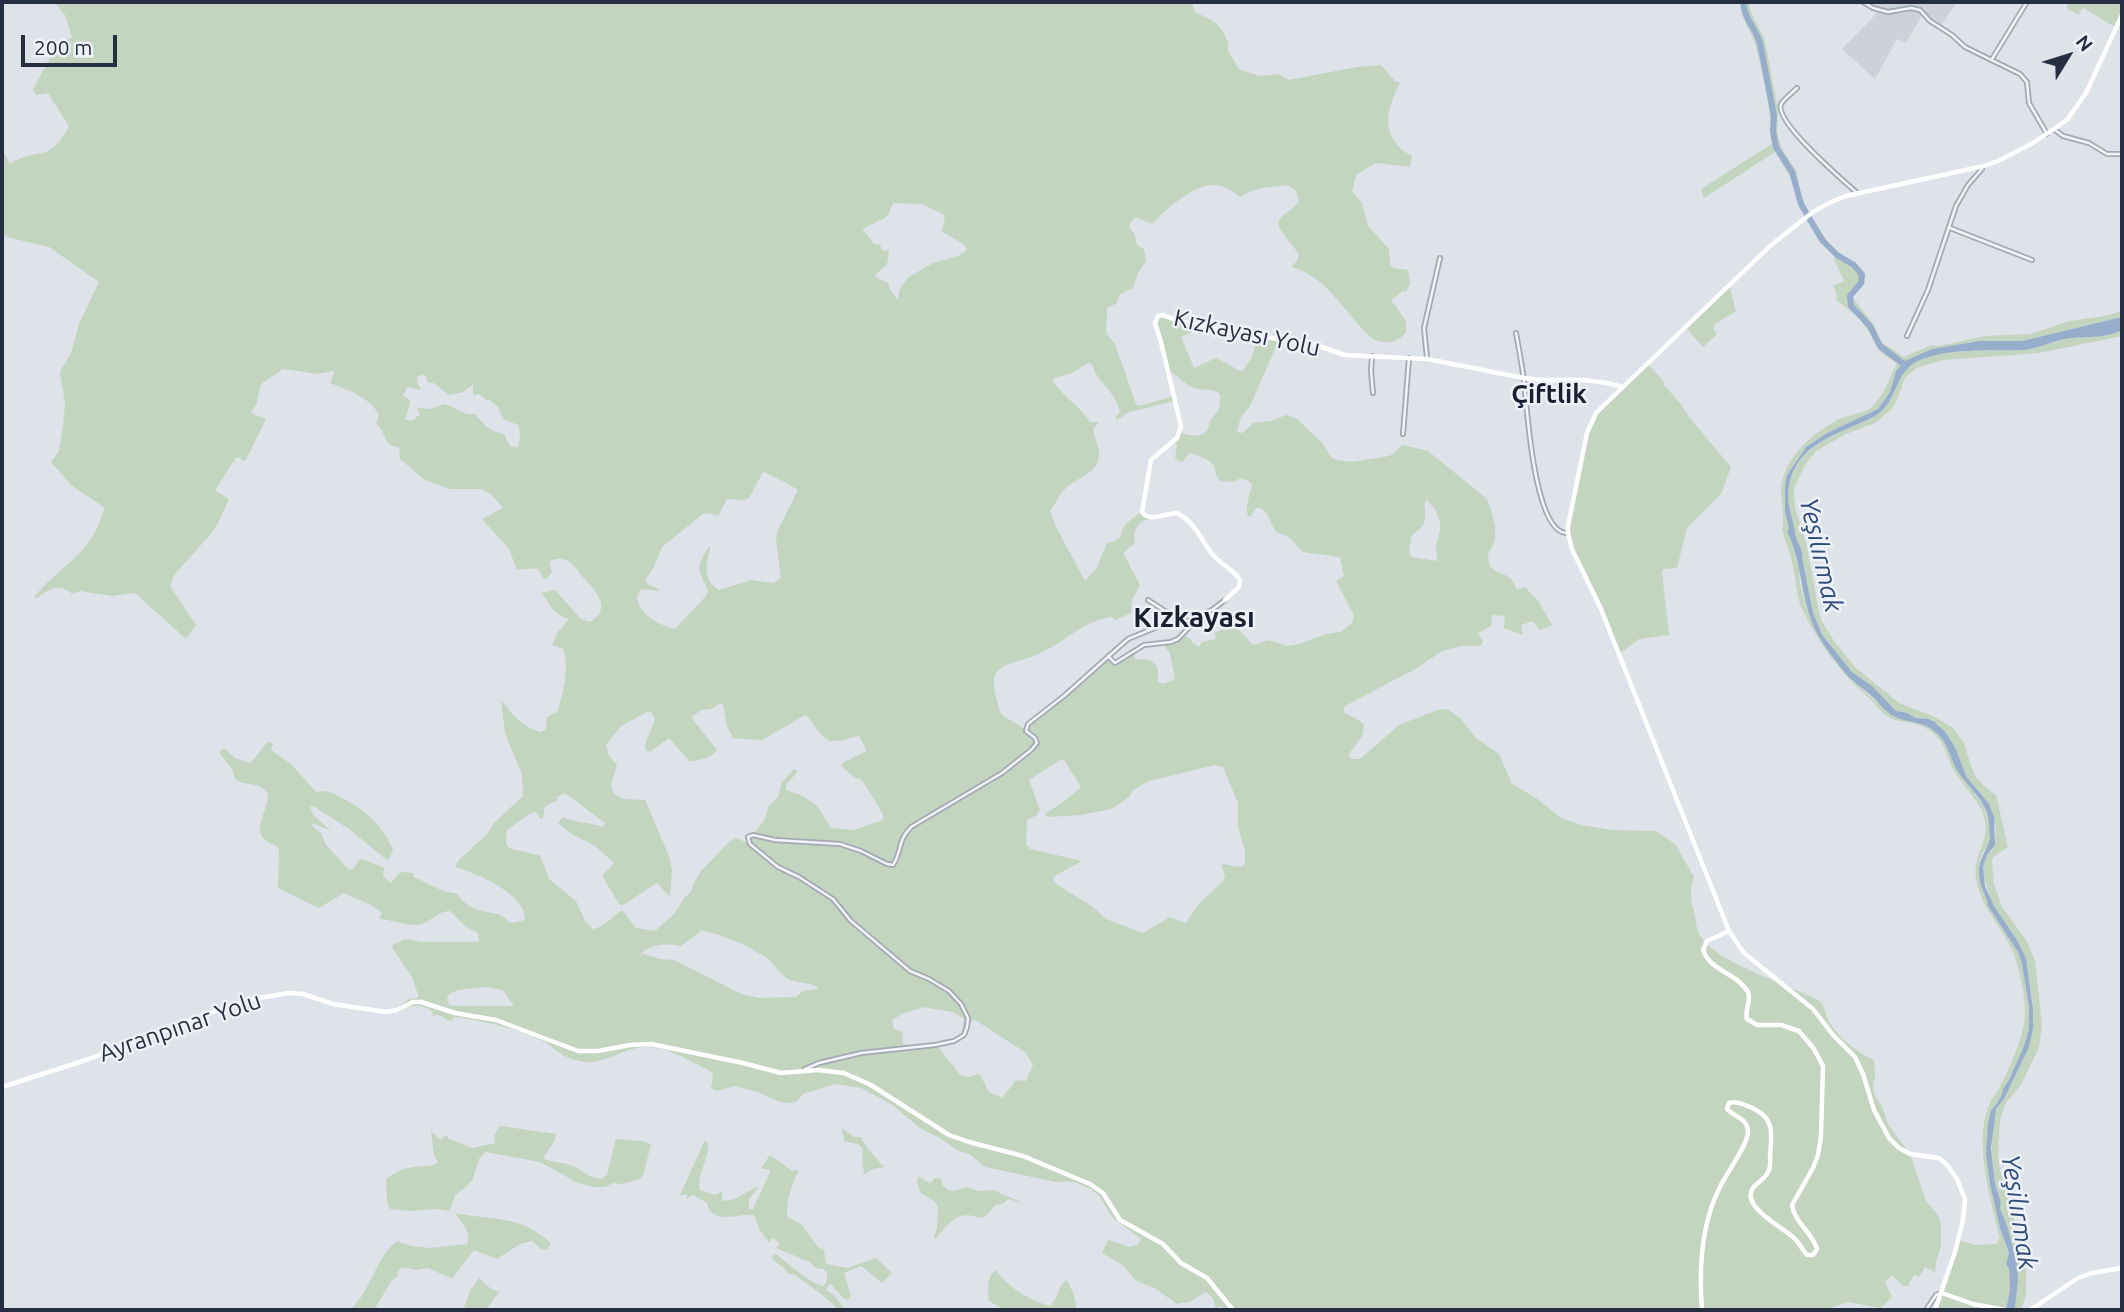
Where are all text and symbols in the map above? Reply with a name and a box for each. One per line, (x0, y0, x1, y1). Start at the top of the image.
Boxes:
scale bar (24, 21, 121, 65)
north arrow (2033, 21, 2103, 91)
text: N (2072, 31, 2098, 55)
text: 200 m (34, 35, 92, 59)
street label: Kızkayası Yolu (1171, 303, 1323, 363)
district label: Çiftlik (1511, 378, 1587, 410)
water label: Yeşilırmak (1793, 495, 1849, 615)
district label: Kızkayası (1133, 601, 1255, 635)
street label: Ayranpınar Yolu (95, 986, 265, 1068)
water label: Yeşilırmak (1994, 1152, 2044, 1272)

